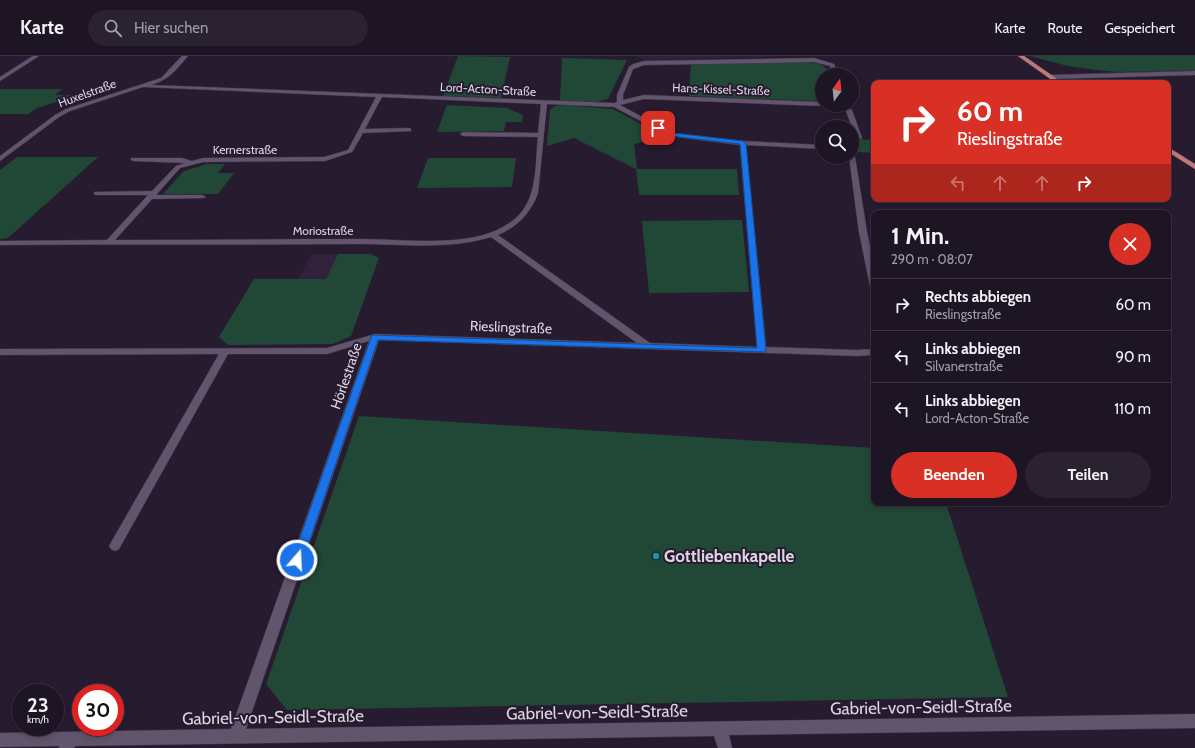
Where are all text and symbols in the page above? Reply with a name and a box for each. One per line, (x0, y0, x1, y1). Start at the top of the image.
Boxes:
search box (88, 10, 368, 46)
text: Karte (20, 16, 64, 39)
icon: search (102, 17, 124, 39)
text: Hier suchen (134, 19, 208, 37)
text: Karte (995, 19, 1025, 37)
text: Route (1047, 19, 1083, 37)
text: Gespeichert (1105, 19, 1175, 37)
north arrow (815, 68, 859, 112)
map controls (815, 68, 859, 164)
street label: Huxelstraße (56, 76, 118, 110)
street label: Lord-Acton-Straße (440, 79, 536, 99)
street label: Hans-Kissel-Straße (672, 80, 770, 98)
text: 60 m (957, 94, 1023, 128)
icon: right (891, 96, 943, 148)
pin (641, 111, 675, 145)
icon: arrive (647, 117, 669, 139)
button: search (815, 120, 859, 164)
text: Rieslingstraße (957, 128, 1063, 150)
street label: Kernerstraße (213, 142, 277, 157)
icon: left (947, 172, 969, 194)
icon: ahead (989, 172, 1011, 194)
icon: ahead (1031, 172, 1053, 194)
icon: right (1073, 172, 1095, 194)
text: 1 Min. (891, 221, 949, 250)
street label: Moriostraße (293, 223, 353, 238)
button: close (1109, 223, 1151, 265)
text: 290 m · 08:07 (891, 251, 973, 267)
text: Rechts abbiegen (925, 288, 1031, 306)
icon: right (891, 294, 913, 316)
text: 60 m (1115, 296, 1151, 314)
text: Rieslingstraße (925, 306, 1001, 322)
street label: Rieslingstraße (470, 317, 552, 337)
street label: Hörlestraße (326, 340, 366, 412)
text: Links abbiegen (925, 340, 1021, 358)
icon: left (891, 346, 913, 368)
text: 90 m (1115, 348, 1151, 366)
text: Silvanerstraße (925, 358, 1003, 374)
text: Links abbiegen (925, 392, 1021, 410)
icon: left (891, 398, 913, 420)
text: 110 m (1114, 400, 1151, 418)
text: Lord-Acton-Straße (925, 410, 1029, 426)
button: Beenden (891, 452, 1017, 498)
button: Teilen (1025, 452, 1151, 498)
position arrow (276, 539, 318, 581)
place label: Gottliebenkapelle (664, 546, 795, 566)
marker: Gottliebenkapelle (651, 551, 661, 561)
speed limit sign: 30 (72, 684, 124, 736)
text: 23 (27, 693, 49, 717)
street label: Gabriel-von-Seidl-Straße (830, 695, 1012, 719)
street label: Gabriel-von-Seidl-Straße (506, 700, 688, 724)
street label: Gabriel-von-Seidl-Straße (182, 705, 364, 729)
text: km/h (27, 713, 49, 726)

